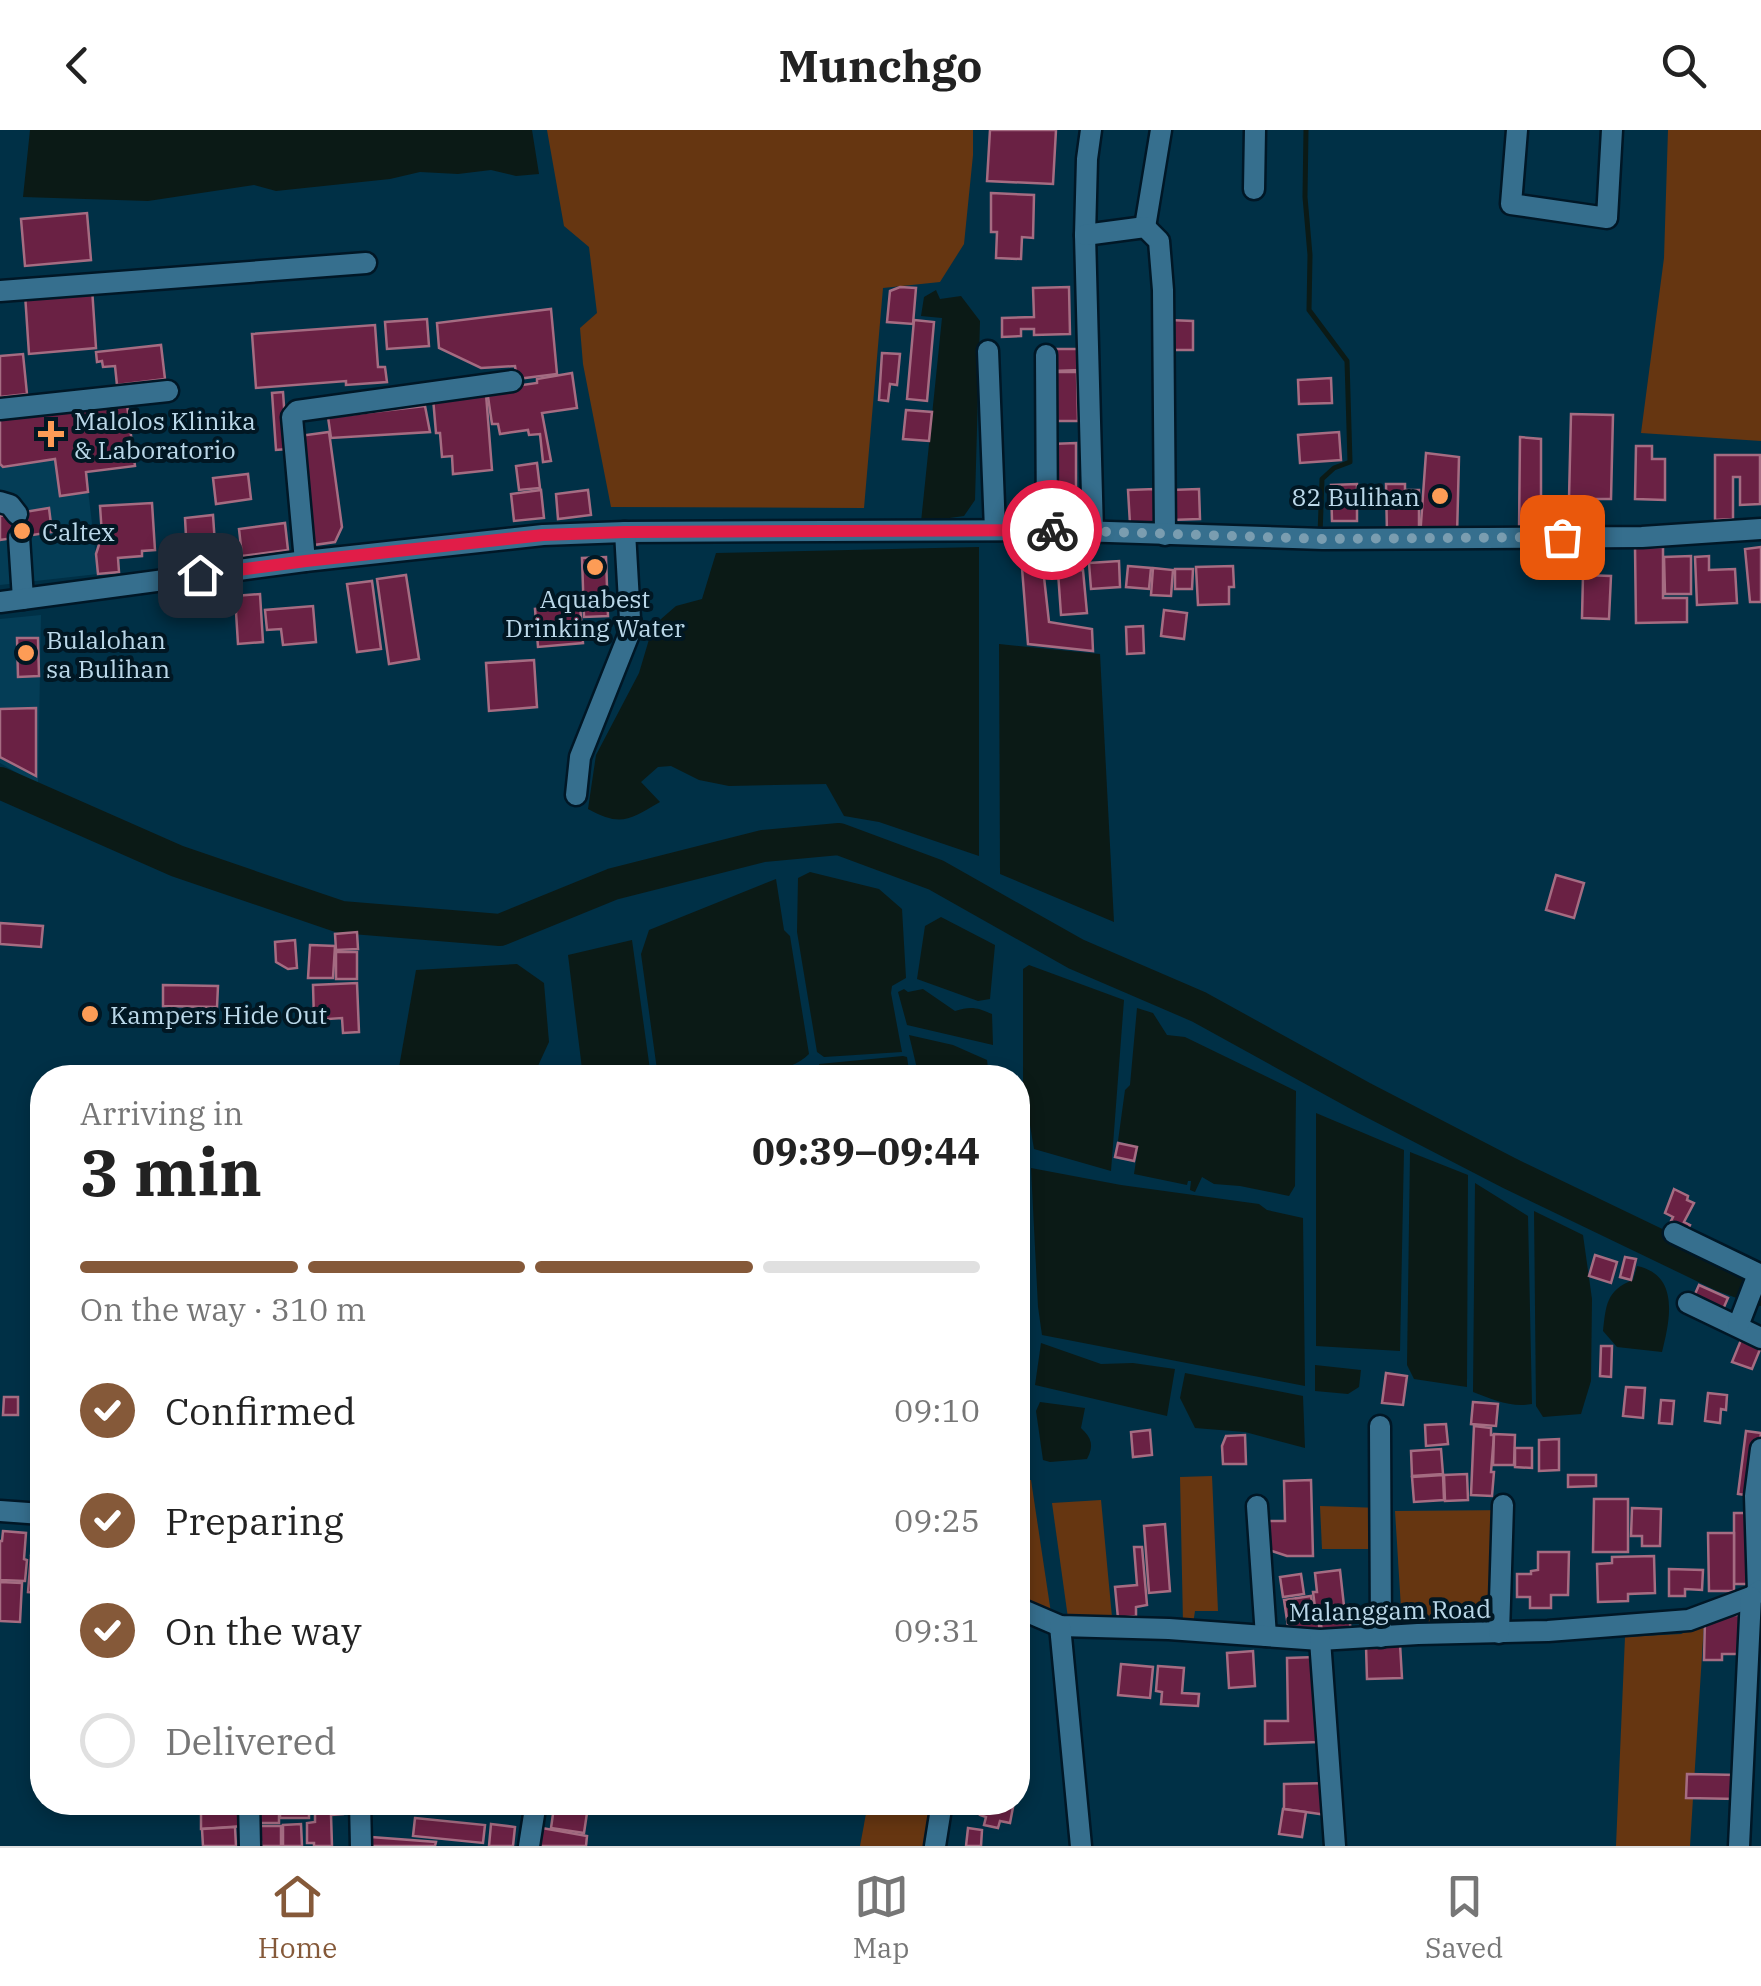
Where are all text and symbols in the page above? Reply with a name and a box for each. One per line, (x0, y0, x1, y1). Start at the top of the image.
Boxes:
text: Munchgo (778, 36, 983, 94)
icon: back (50, 38, 105, 93)
icon: search (1656, 38, 1711, 93)
place label: Malolos Klinika & Laboratorio (74, 404, 256, 466)
marker: Malolos Klinika & Laboratorio (38, 421, 64, 447)
courier (1002, 480, 1102, 580)
place label: 82 Bulihan (1292, 480, 1420, 513)
marker: 82 Bulihan (1429, 485, 1451, 507)
pin (1520, 495, 1605, 580)
icon: bike (1025, 503, 1080, 558)
icon: bag (1535, 510, 1590, 565)
place label: Caltex (42, 515, 115, 548)
marker: Caltex (11, 520, 33, 542)
pin (158, 533, 243, 618)
icon: home (173, 548, 228, 603)
marker: Aquabest Drinking Water (584, 556, 606, 578)
place label: Aquabest Drinking Water (505, 582, 685, 644)
place label: Bulalohan sa Bulihan (46, 623, 170, 685)
marker: Bulalohan sa Bulihan (15, 642, 37, 664)
place label: Kampers Hide Out (110, 998, 327, 1031)
marker: Kampers Hide Out (79, 1003, 101, 1025)
text: Arriving in (80, 1092, 243, 1134)
text: 09:39–09:44 (752, 1126, 980, 1175)
text: 3 min (80, 1129, 262, 1214)
text: On the way · 310 m (80, 1288, 366, 1330)
icon: check (80, 1383, 135, 1438)
text: Confirmed (165, 1386, 356, 1435)
text: 09:10 (894, 1389, 980, 1431)
icon: check (80, 1493, 135, 1548)
text: Preparing (165, 1496, 344, 1545)
text: 09:25 (894, 1499, 980, 1541)
street label: Malanggam Road (1288, 1592, 1492, 1628)
icon: check (80, 1603, 135, 1658)
text: On the way (165, 1606, 362, 1655)
text: 09:31 (894, 1609, 980, 1651)
text: Delivered (165, 1716, 337, 1765)
tab: Home (258, 1869, 337, 1966)
tab: Map (853, 1869, 910, 1966)
tab: Saved (1425, 1869, 1503, 1966)

